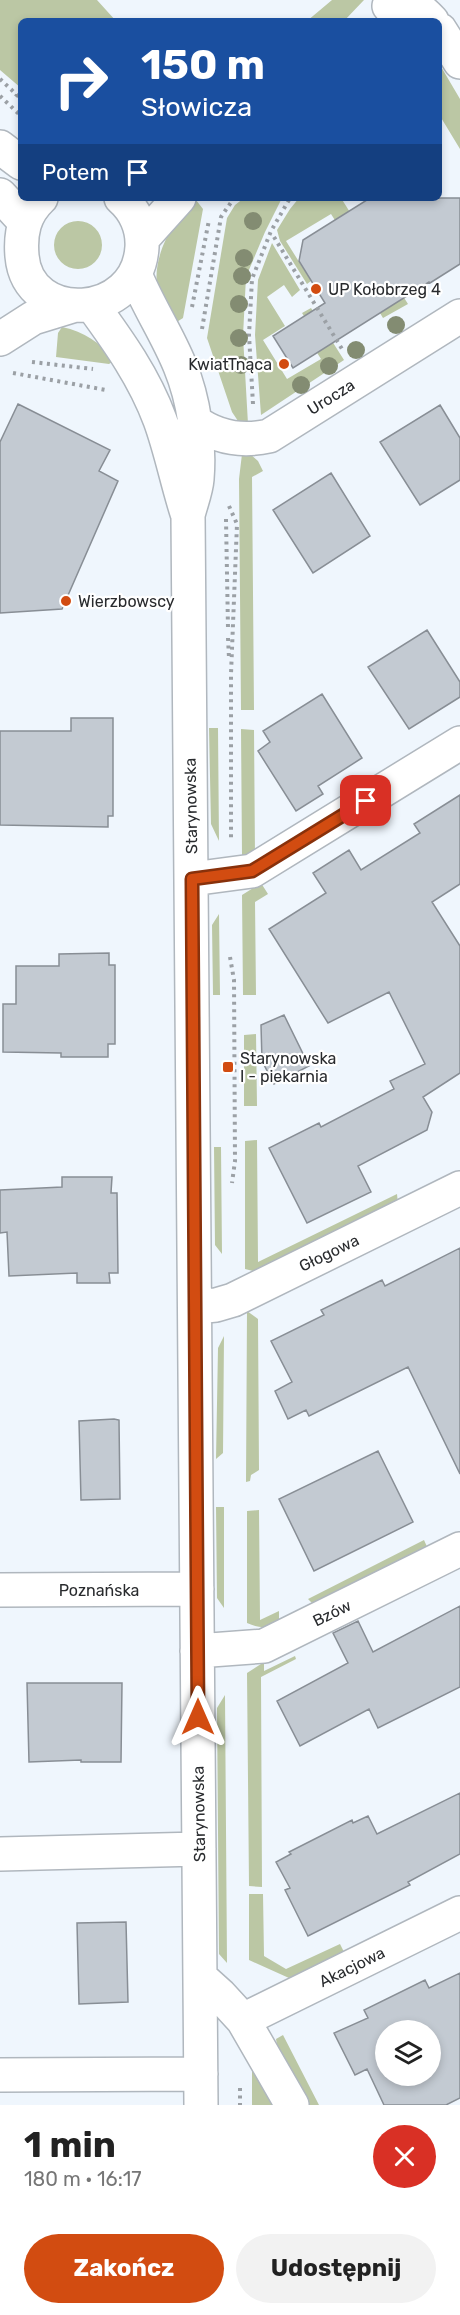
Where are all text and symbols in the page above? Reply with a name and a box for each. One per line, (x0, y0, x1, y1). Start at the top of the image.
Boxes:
text: 150 m (141, 40, 265, 90)
icon: right (42, 42, 120, 120)
text: Słowicza (141, 91, 252, 123)
icon: arrive (121, 156, 154, 189)
text: Potem (42, 159, 109, 186)
place label: UP Kołobrzeg 4 (328, 280, 441, 299)
marker: UP Kołobrzeg 4 (309, 282, 323, 296)
place label: KwiatTnąca (188, 355, 272, 374)
marker: KwiatTnąca (277, 357, 291, 371)
street label: Urocza (304, 375, 358, 419)
place label: Wierzbowscy (78, 592, 175, 611)
marker: Wierzbowscy (59, 594, 73, 608)
street label: Starynowska (181, 758, 201, 854)
pin (340, 775, 391, 826)
icon: arrive (349, 784, 382, 817)
place label: Starynowska I - piekarnia (240, 1049, 336, 1086)
marker: Starynowska I - piekarnia (221, 1060, 235, 1074)
street label: Głogowa (296, 1230, 362, 1276)
street label: Poznańska (59, 1581, 139, 1600)
street label: Bzów (310, 1596, 355, 1630)
position arrow (166, 1685, 230, 1749)
street label: Starynowska (189, 1766, 209, 1862)
street label: Akacjowa (316, 1943, 388, 1991)
map controls (375, 2020, 441, 2086)
button: layers (375, 2020, 441, 2086)
text: 1 min (24, 2123, 116, 2166)
button: close (373, 2125, 436, 2188)
text: 180 m · 16:17 (24, 2167, 142, 2191)
button: Zakończ (24, 2234, 224, 2303)
button: Udostępnij (236, 2234, 436, 2303)

